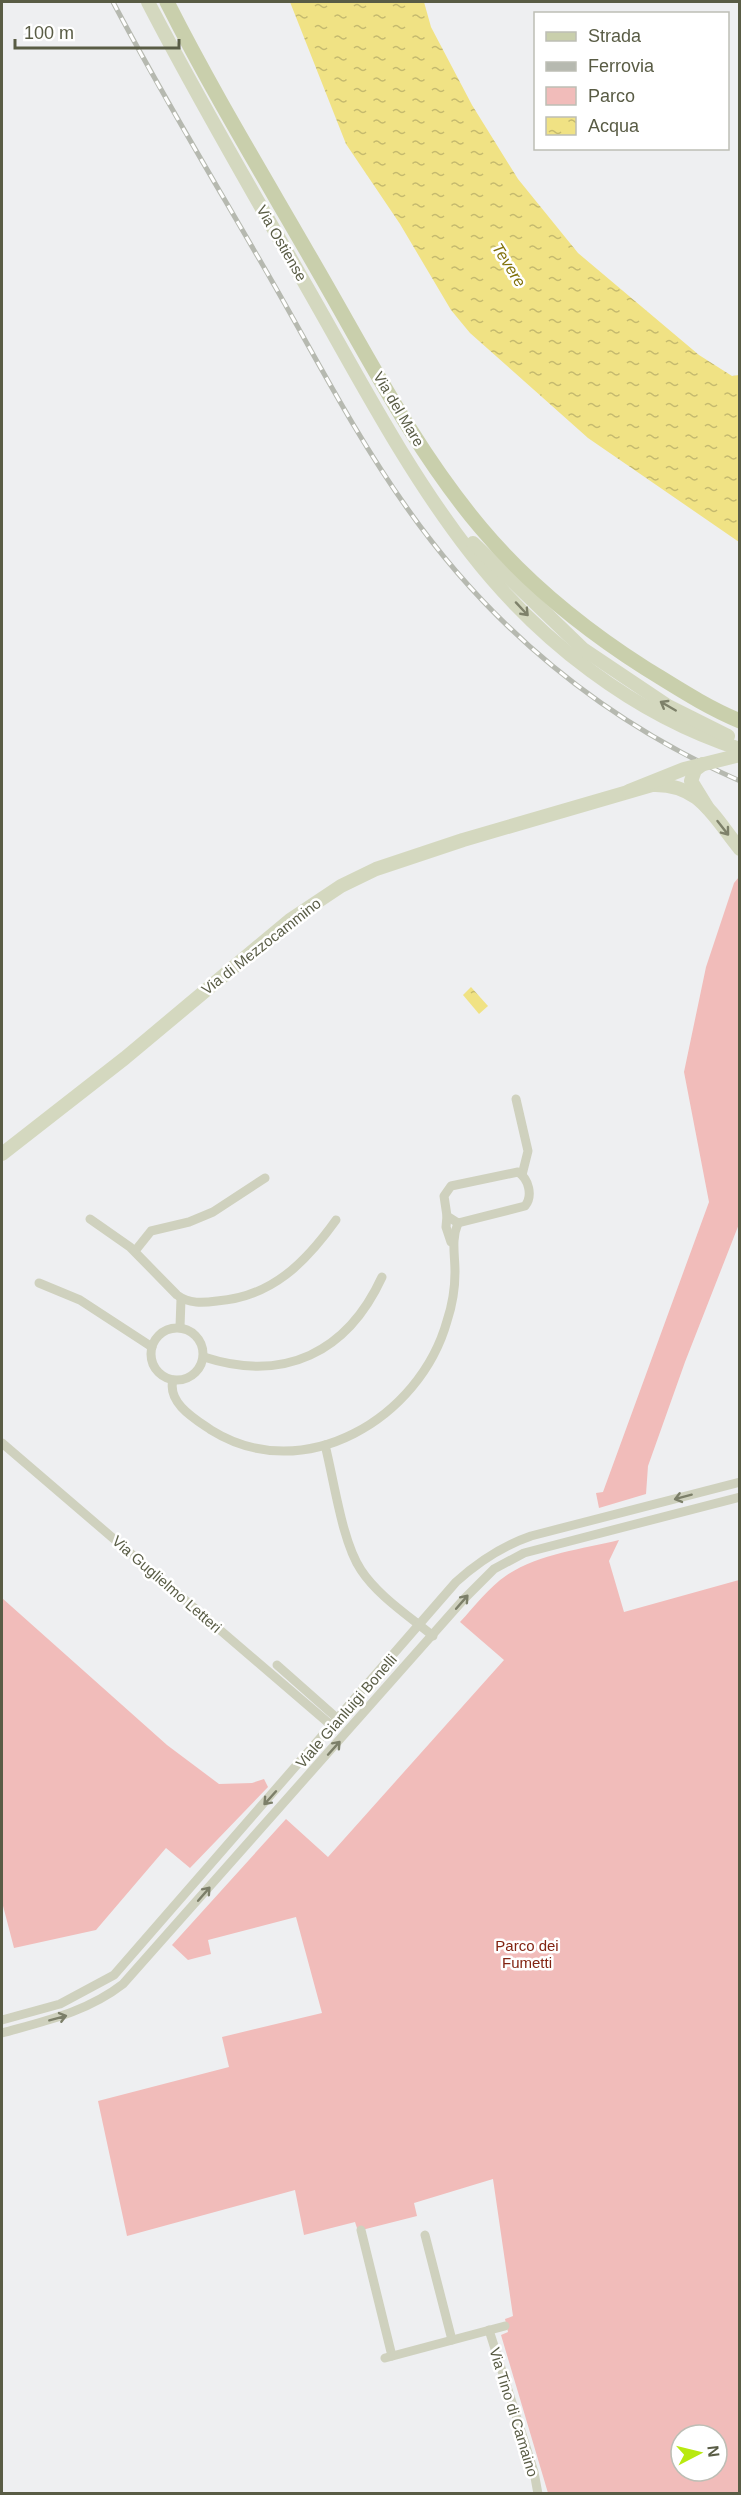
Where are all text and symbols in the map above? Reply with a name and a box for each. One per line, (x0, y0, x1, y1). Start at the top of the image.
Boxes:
scale bar (15, 12, 178, 50)
legend (534, 12, 729, 150)
text: 100 m (24, 23, 74, 43)
text: Strada (588, 26, 642, 46)
text: Ferrovia (588, 56, 655, 76)
text: Parco (588, 86, 635, 106)
text: Acqua (588, 116, 640, 136)
street label: Via Ostiense (253, 202, 311, 284)
water label: Tevere (489, 240, 529, 290)
street label: Via del Mare (370, 369, 428, 449)
one-way arrow (515, 602, 530, 617)
one-way arrow (660, 700, 677, 712)
one-way arrow (717, 820, 730, 836)
street label: Via di Mezzocammino (198, 894, 324, 998)
one-way arrow (674, 1492, 693, 1503)
street label: Via Guglielmo Letteri (109, 1532, 225, 1636)
one-way arrow (456, 1594, 469, 1610)
street label: Viale Gianluigi Bonelli (292, 1651, 400, 1771)
one-way arrow (327, 1741, 341, 1756)
one-way arrow (263, 1790, 277, 1805)
one-way arrow (197, 1887, 211, 1902)
park label: Parco dei Fumetti (495, 1937, 559, 1971)
one-way arrow (48, 2011, 67, 2023)
street label: Via Tino di Camaino (486, 2345, 542, 2479)
north arrow (669, 2423, 729, 2483)
text: N (704, 2444, 723, 2458)

